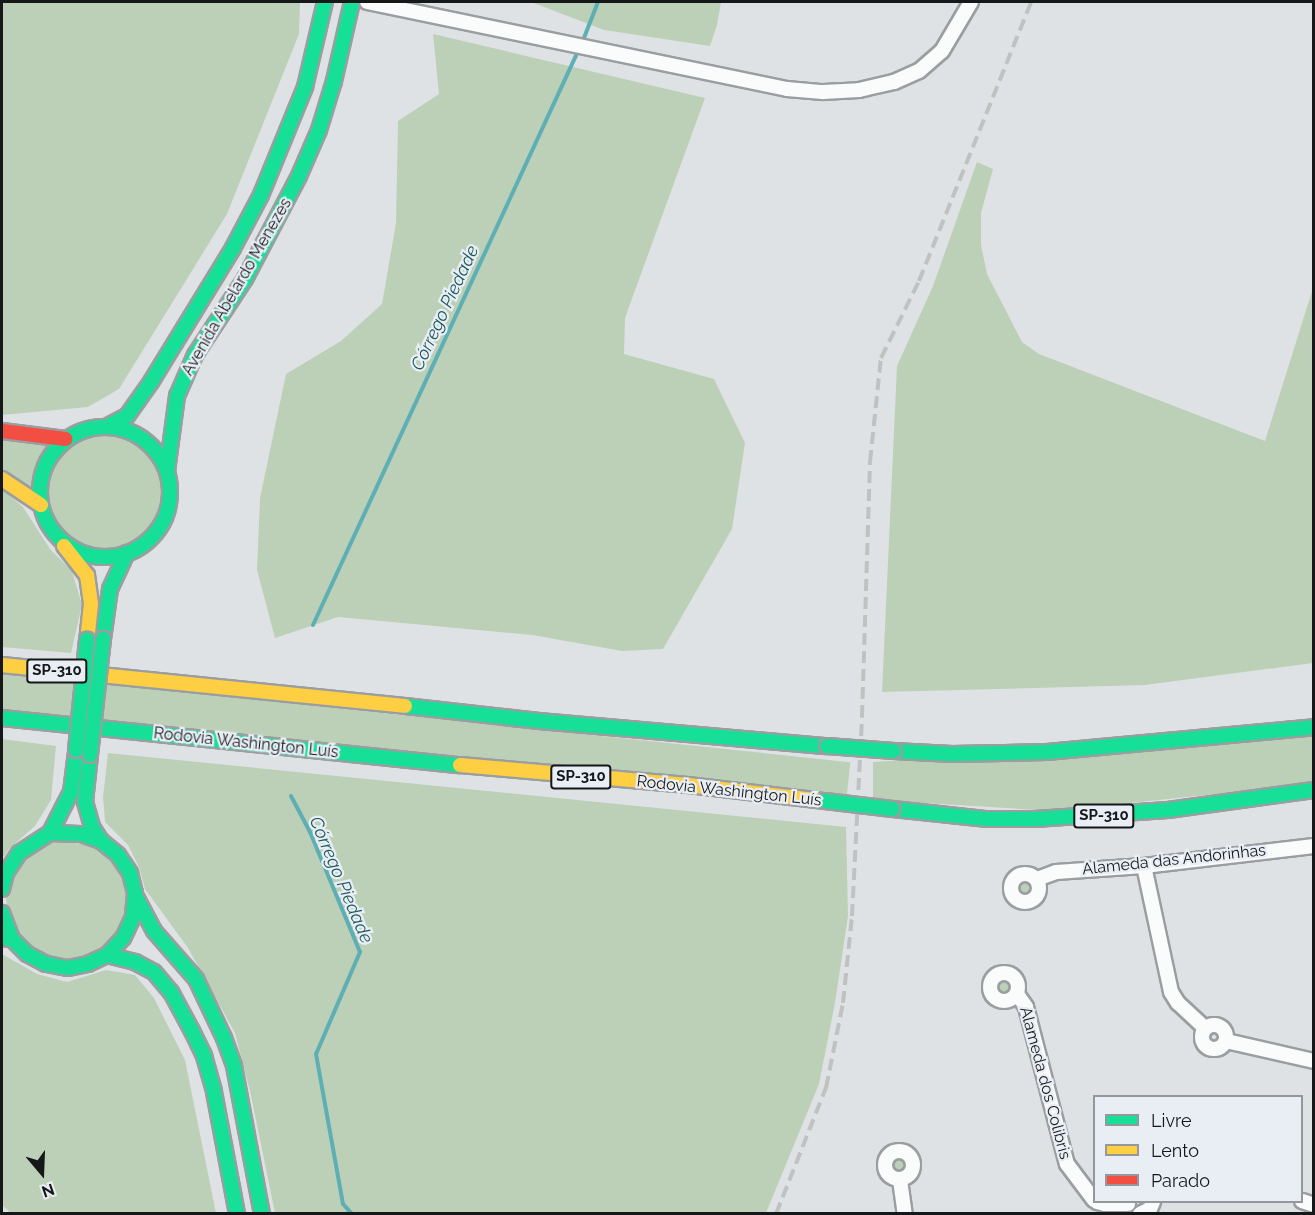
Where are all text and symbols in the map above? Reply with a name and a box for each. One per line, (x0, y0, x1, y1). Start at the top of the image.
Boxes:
street label: Avenida Abelardo Menezes (178, 195, 296, 379)
water label: Córrego Piedade (407, 242, 483, 374)
road number: SP-310 (26, 659, 88, 683)
street label: Rodovia Washington Luís (152, 724, 340, 762)
road number: SP-310 (550, 765, 612, 789)
street label: Rodovia Washington Luís (635, 772, 823, 810)
road number: SP-310 (1072, 804, 1136, 828)
water label: Córrego Piedade (305, 813, 377, 947)
street label: Alameda das Andorinhas (1081, 841, 1267, 879)
street label: Alameda dos Colibris (1015, 1005, 1075, 1161)
legend (1093, 1095, 1303, 1203)
text: Livre (1151, 1110, 1192, 1131)
text: Lento (1151, 1140, 1199, 1161)
north arrow (12, 1143, 72, 1203)
text: Parado (1151, 1170, 1210, 1191)
text: N (39, 1180, 57, 1201)

